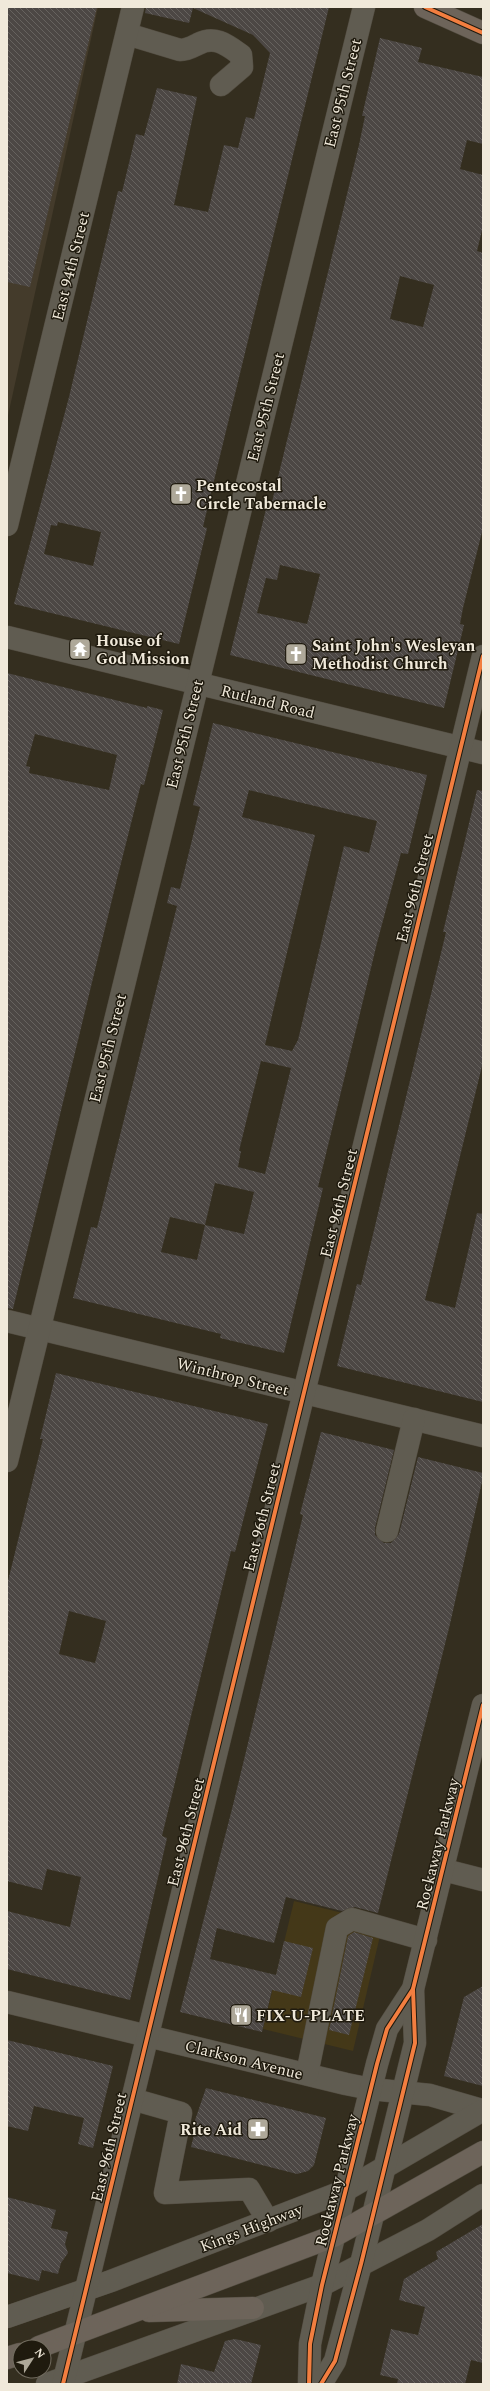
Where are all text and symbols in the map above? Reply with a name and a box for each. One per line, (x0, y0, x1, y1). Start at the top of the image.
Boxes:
street label: East 95th Street (318, 36, 368, 150)
street label: East 94th Street (46, 209, 96, 323)
street label: East 95th Street (241, 350, 291, 464)
place label: Pentecostal Circle Tabernacle (196, 474, 327, 516)
church icon: Pentecostal Circle Tabernacle (168, 481, 194, 507)
place label: House of God Mission (96, 629, 190, 671)
place label: Saint John's Wesleyan Methodist Church (312, 634, 475, 676)
temple icon: House of God Mission (67, 636, 93, 662)
church icon: Saint John's Wesleyan Methodist Church (283, 641, 309, 667)
street label: East 95th Street (160, 677, 210, 791)
street label: Rutland Road (218, 679, 317, 725)
street label: East 96th Street (390, 831, 440, 945)
street label: East 95th Street (83, 991, 133, 1105)
street label: East 96th Street (314, 1146, 364, 1260)
street label: Winthrop Street (174, 1351, 292, 1403)
street label: East 96th Street (237, 1460, 287, 1574)
street label: Rockaway Parkway (410, 1774, 466, 1913)
street label: East 96th Street (161, 1775, 211, 1889)
restaurant icon: FIX-U-PLATE (228, 2002, 254, 2028)
place label: FIX-U-PLATE (256, 2004, 365, 2028)
street label: Clarkson Avenue (182, 2034, 305, 2086)
street label: East 96th Street (85, 2090, 133, 2204)
street label: Rockaway Parkway (309, 2110, 365, 2249)
pharmacy icon: Rite Aid (245, 2116, 271, 2142)
place label: Rite Aid (180, 2118, 242, 2142)
street label: Kings Highway (197, 2197, 307, 2259)
north arrow (12, 2339, 52, 2379)
text: N (30, 2345, 49, 2362)

